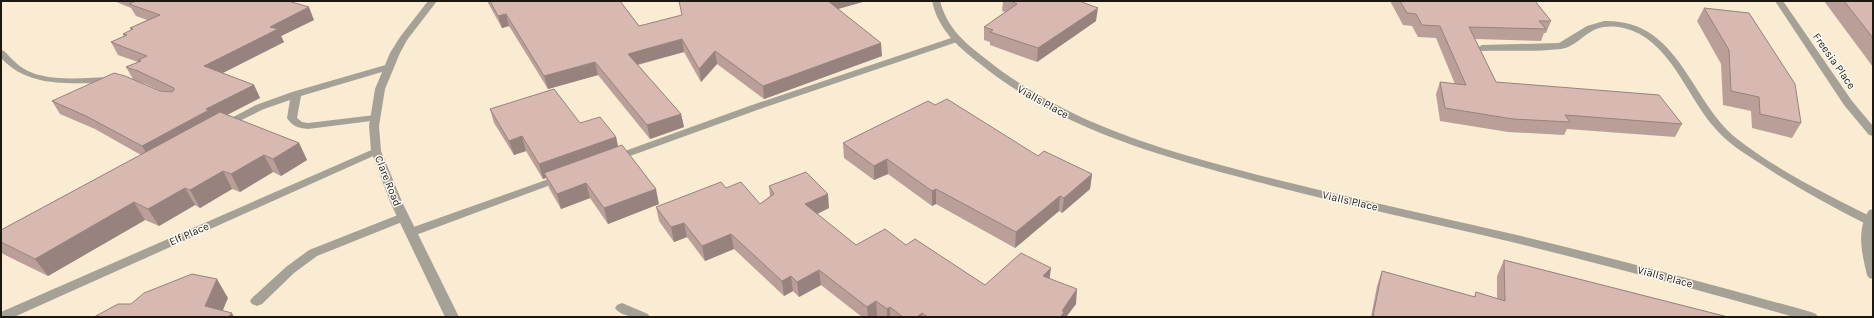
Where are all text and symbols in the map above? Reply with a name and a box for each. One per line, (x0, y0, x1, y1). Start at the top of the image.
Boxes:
street label: Freesia Place (1810, 31, 1858, 92)
street label: Vialls Place (1015, 83, 1071, 122)
street label: Clare Road (372, 154, 404, 208)
street label: Vialls Place (1321, 188, 1379, 214)
street label: Elf Place (167, 219, 211, 249)
street label: Vialls Place (1636, 263, 1694, 291)

